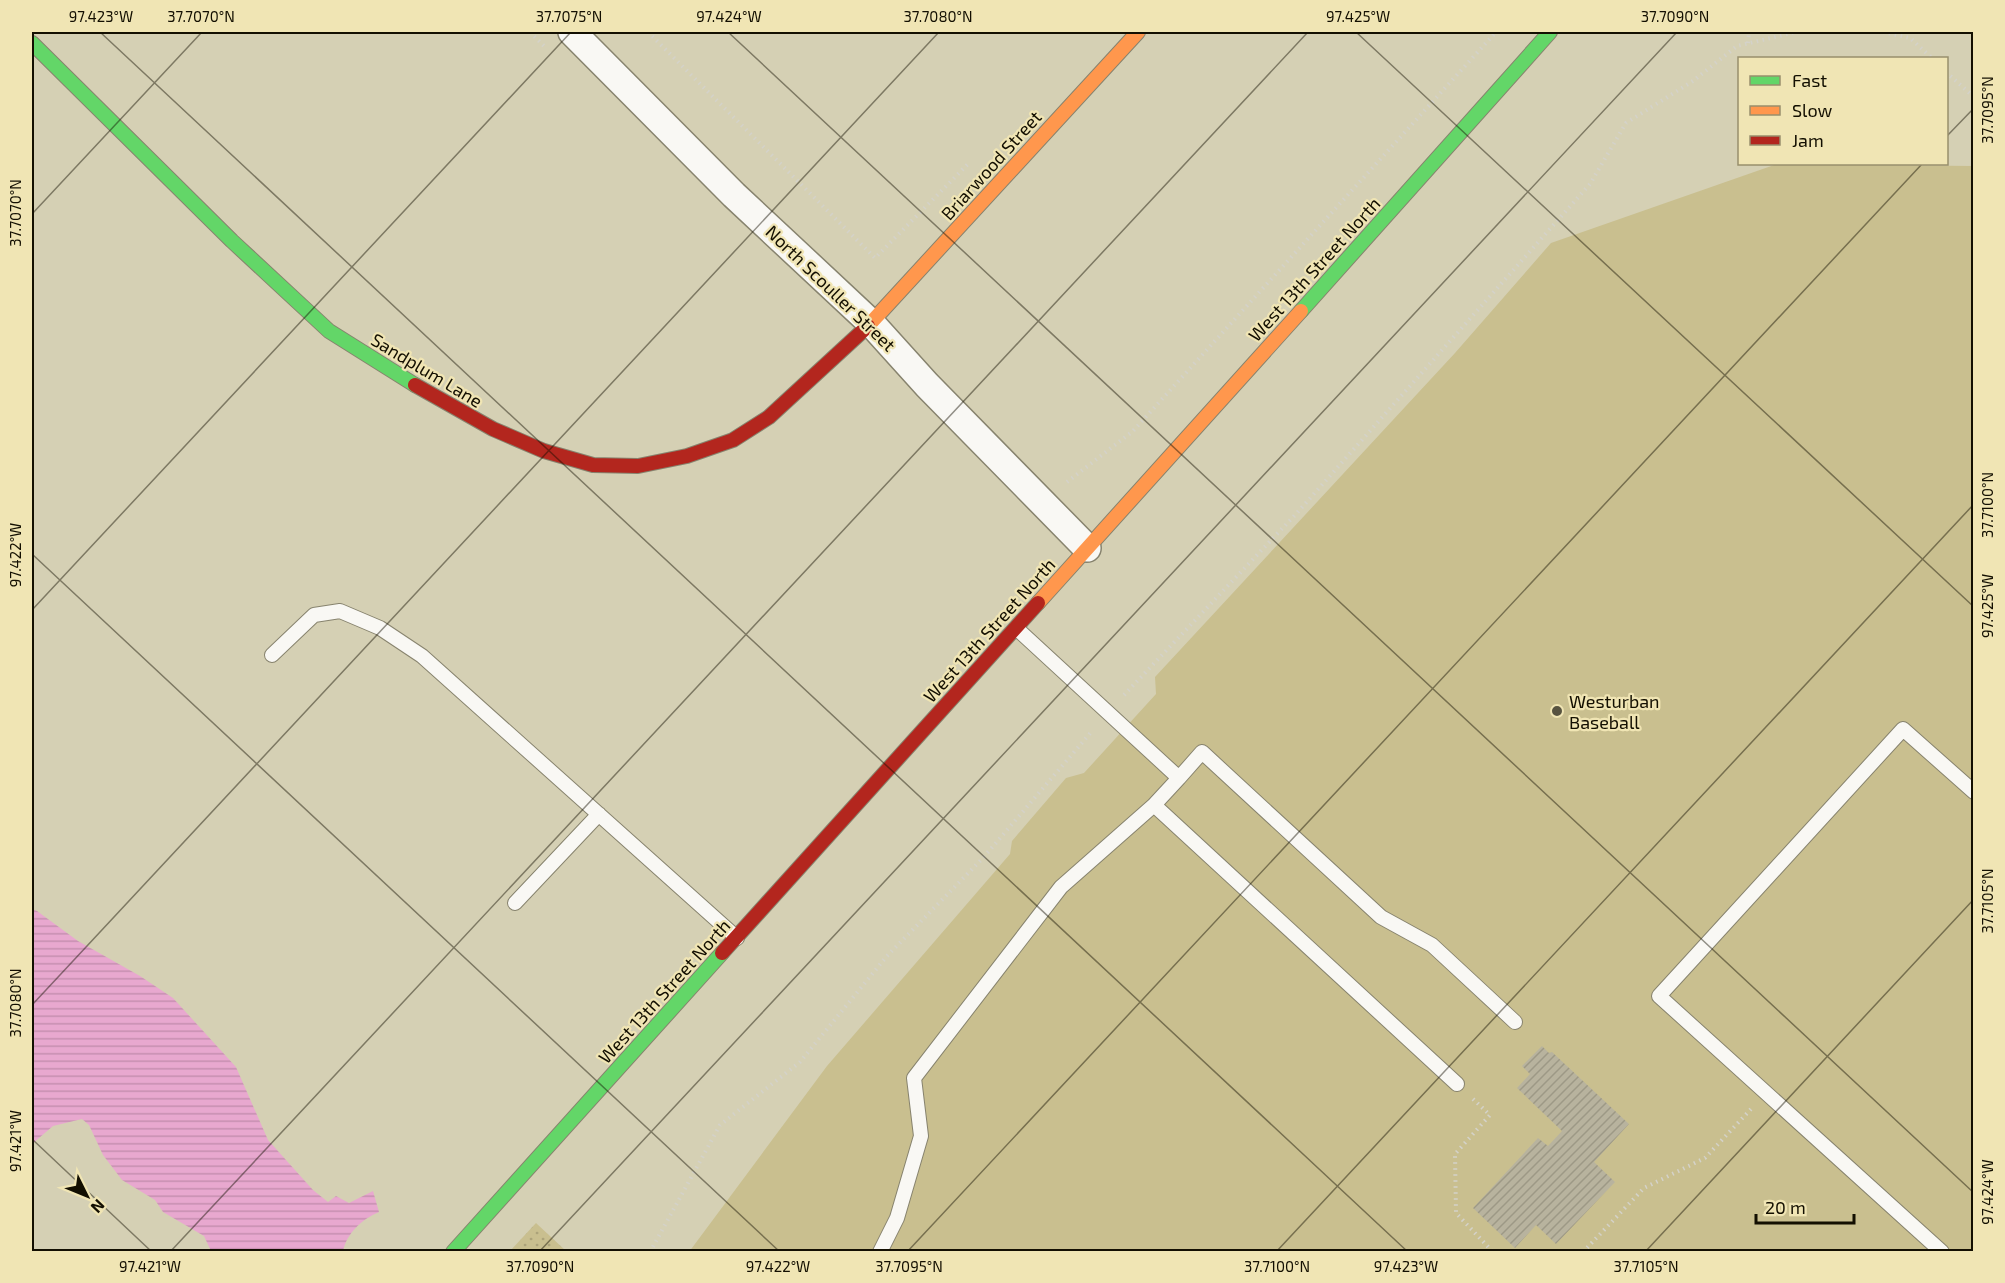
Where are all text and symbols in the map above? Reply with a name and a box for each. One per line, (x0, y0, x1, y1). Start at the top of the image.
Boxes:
text: 97.423°W (69, 7, 133, 25)
text: 37.7070°N (167, 7, 235, 25)
text: 37.7075°N (536, 7, 602, 25)
text: 97.424°W (696, 7, 762, 25)
text: 37.7080°N (903, 7, 973, 25)
text: 97.425°W (1326, 7, 1390, 25)
text: 37.7090°N (1641, 7, 1709, 25)
legend (1738, 57, 1948, 165)
text: Fast (1792, 69, 1827, 91)
text: 37.7095°N (1978, 76, 1996, 144)
text: Slow (1792, 99, 1833, 121)
street label: Briarwood Street (936, 106, 1046, 224)
text: Jam (1792, 129, 1824, 151)
text: 37.7070°N (6, 179, 24, 247)
street label: West 13th Street North (1243, 192, 1385, 346)
street label: North Scouller Street (762, 220, 901, 356)
street label: Sandplum Lane (367, 328, 487, 412)
text: 37.7100°N (1978, 472, 1996, 538)
text: 97.422°W (6, 523, 24, 587)
street label: West 13th Street North (918, 553, 1060, 707)
text: 97.425°W (1978, 574, 1996, 638)
place label: Westurban Baseball (1569, 690, 1660, 733)
marker: Westurban Baseball (1550, 704, 1564, 718)
text: 37.7105°N (1978, 869, 1996, 933)
street label: West 13th Street North (593, 914, 735, 1068)
text: 37.7080°N (6, 968, 24, 1038)
text: 97.421°W (6, 1110, 24, 1172)
text: 97.424°W (1978, 1159, 1996, 1225)
north arrow (57, 1166, 117, 1226)
scale bar (1756, 1187, 1854, 1225)
text: N (87, 1196, 109, 1217)
text: 20 m (1765, 1196, 1806, 1218)
text: 97.421°W (119, 1257, 181, 1275)
text: 37.7090°N (506, 1257, 574, 1275)
text: 97.422°W (746, 1257, 810, 1275)
text: 37.7095°N (875, 1257, 943, 1275)
text: 37.7100°N (1244, 1257, 1310, 1275)
text: 97.423°W (1374, 1257, 1438, 1275)
text: 37.7105°N (1614, 1257, 1678, 1275)

